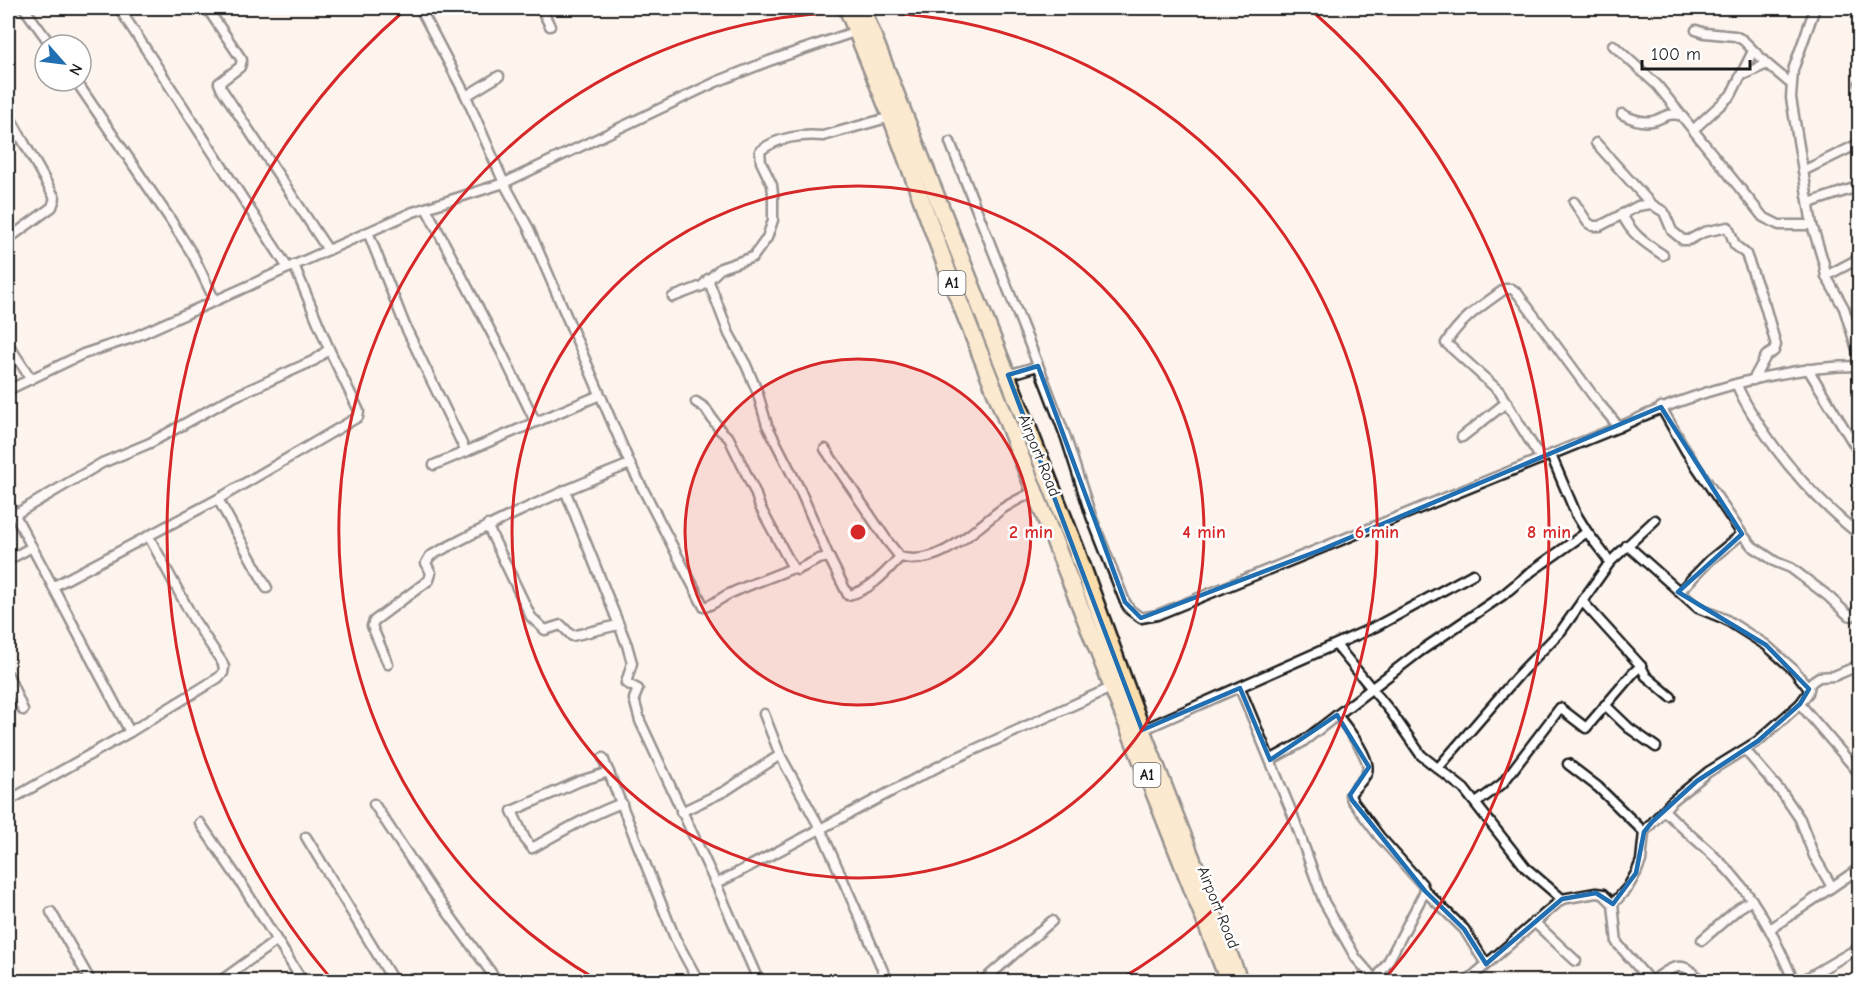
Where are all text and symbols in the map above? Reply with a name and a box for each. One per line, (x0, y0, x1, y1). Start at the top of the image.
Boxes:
north arrow (33, 33, 93, 93)
scale bar (1642, 33, 1750, 71)
text: 100 m (1651, 44, 1701, 65)
text: N (65, 61, 86, 78)
road number: A1 (938, 271, 966, 295)
street label: Airport Road (1014, 412, 1064, 499)
centre of rings (848, 522, 868, 542)
text: 2 min (1009, 522, 1053, 543)
text: 4 min (1182, 522, 1226, 543)
text: 6 min (1355, 522, 1399, 543)
text: 8 min (1527, 522, 1571, 543)
road number: A1 (1134, 763, 1160, 787)
street label: Airport Road (1193, 864, 1243, 951)

